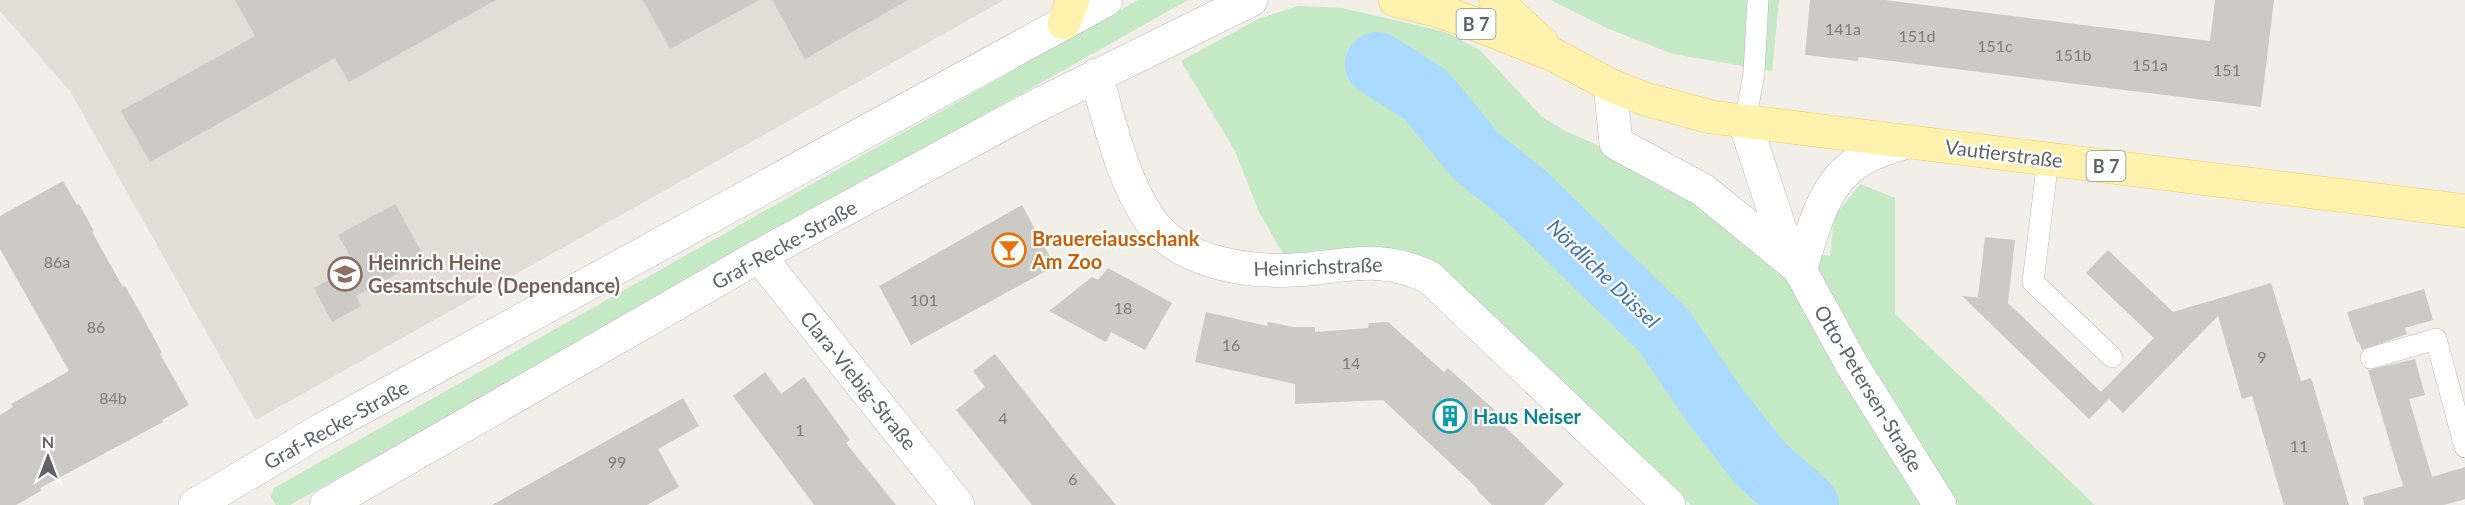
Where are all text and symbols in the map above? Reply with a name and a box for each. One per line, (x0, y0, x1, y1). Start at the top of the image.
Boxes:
road number: B 7 (1456, 9, 1496, 39)
house number: 141a (1825, 19, 1861, 38)
house number: 151d (1899, 26, 1935, 45)
house number: 151c (1977, 36, 2013, 55)
house number: 151b (2055, 45, 2091, 64)
house number: 151a (2132, 55, 2168, 74)
house number: 151 (2213, 60, 2241, 79)
street label: Vautierstraße (1944, 134, 2064, 172)
road number: B 7 (2086, 151, 2126, 181)
street label: Graf-Recke-Straße (707, 194, 861, 294)
water label: Nördliche Düssel (1543, 213, 1665, 333)
place label: Brauereiausschank Am Zoo (1031, 226, 1200, 273)
bar icon: Brauereiausschank Am Zoo (991, 232, 1027, 268)
place label: Heinrich Heine Gesamtschule (Dependance) (368, 250, 620, 297)
house number: 86a (44, 252, 70, 271)
street label: Heinrichstraße (1253, 252, 1383, 280)
school or university icon: Heinrich Heine Gesamtschule (Dependance) (327, 256, 363, 292)
house number: 101 (910, 290, 938, 309)
house number: 18 (1114, 298, 1132, 317)
street label: Otto-Petersen-Straße (1810, 300, 1928, 476)
street label: Clara-Viebig-Straße (796, 306, 922, 454)
house number: 86 (87, 317, 105, 336)
house number: 16 (1222, 335, 1240, 354)
house number: 9 (2257, 347, 2267, 366)
house number: 14 (1342, 353, 1360, 372)
street label: Graf-Recke-Straße (259, 374, 413, 474)
house number: 84b (99, 388, 127, 407)
building icon: Haus Neiser (1432, 398, 1468, 434)
place label: Haus Neiser (1473, 404, 1582, 428)
house number: 4 (998, 408, 1008, 427)
house number: 1 (795, 420, 805, 439)
north arrow (18, 427, 78, 487)
text: N (42, 432, 54, 451)
house number: 11 (2290, 436, 2308, 455)
house number: 99 (608, 452, 626, 471)
house number: 6 (1068, 469, 1078, 488)

